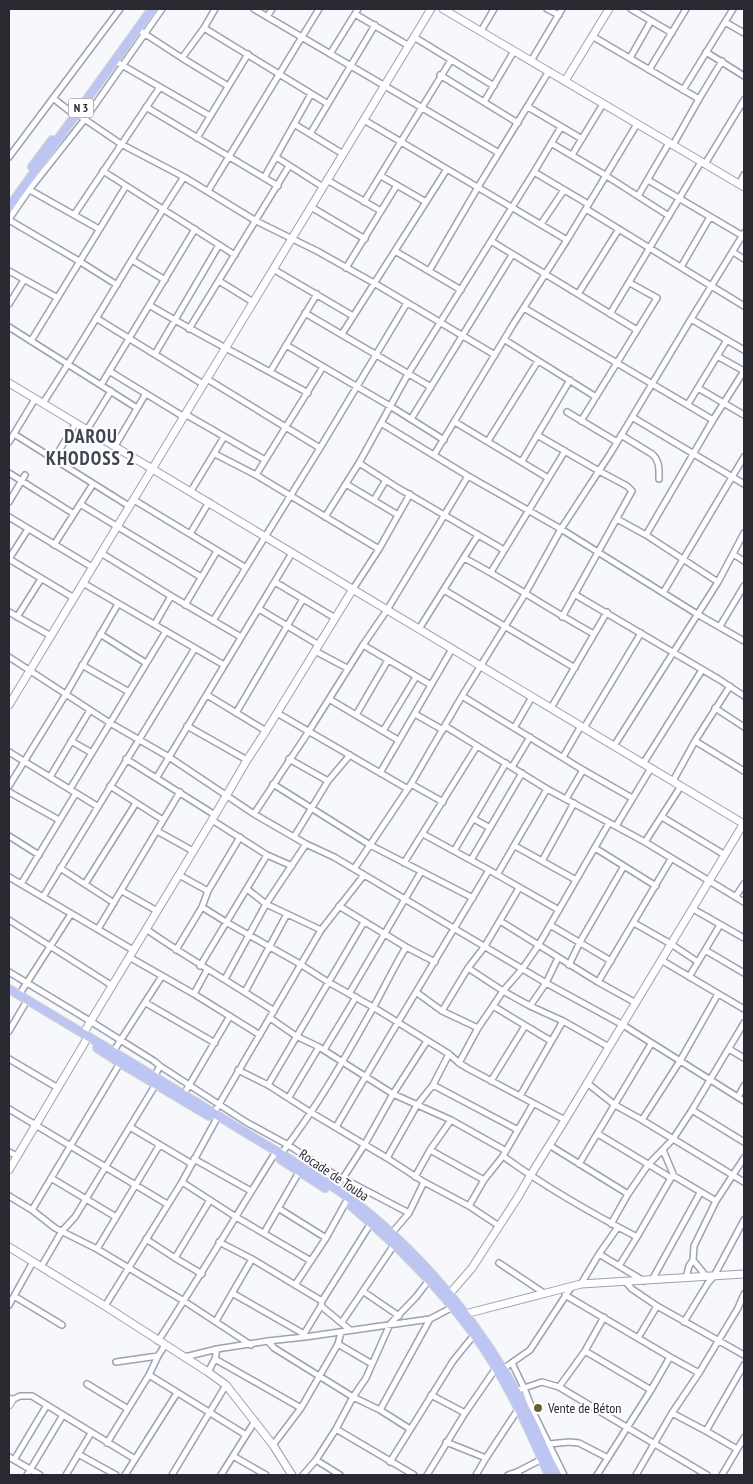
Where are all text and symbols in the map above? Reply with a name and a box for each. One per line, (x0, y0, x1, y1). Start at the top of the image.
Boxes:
road number: N 3 (68, 99, 94, 118)
district label: DAROU KHODOSS 2 (46, 424, 136, 470)
street label: Rocade de Touba (296, 1145, 372, 1205)
place label: Vente de Béton (547, 1399, 621, 1417)
marker: Vente de Béton (532, 1402, 544, 1414)

